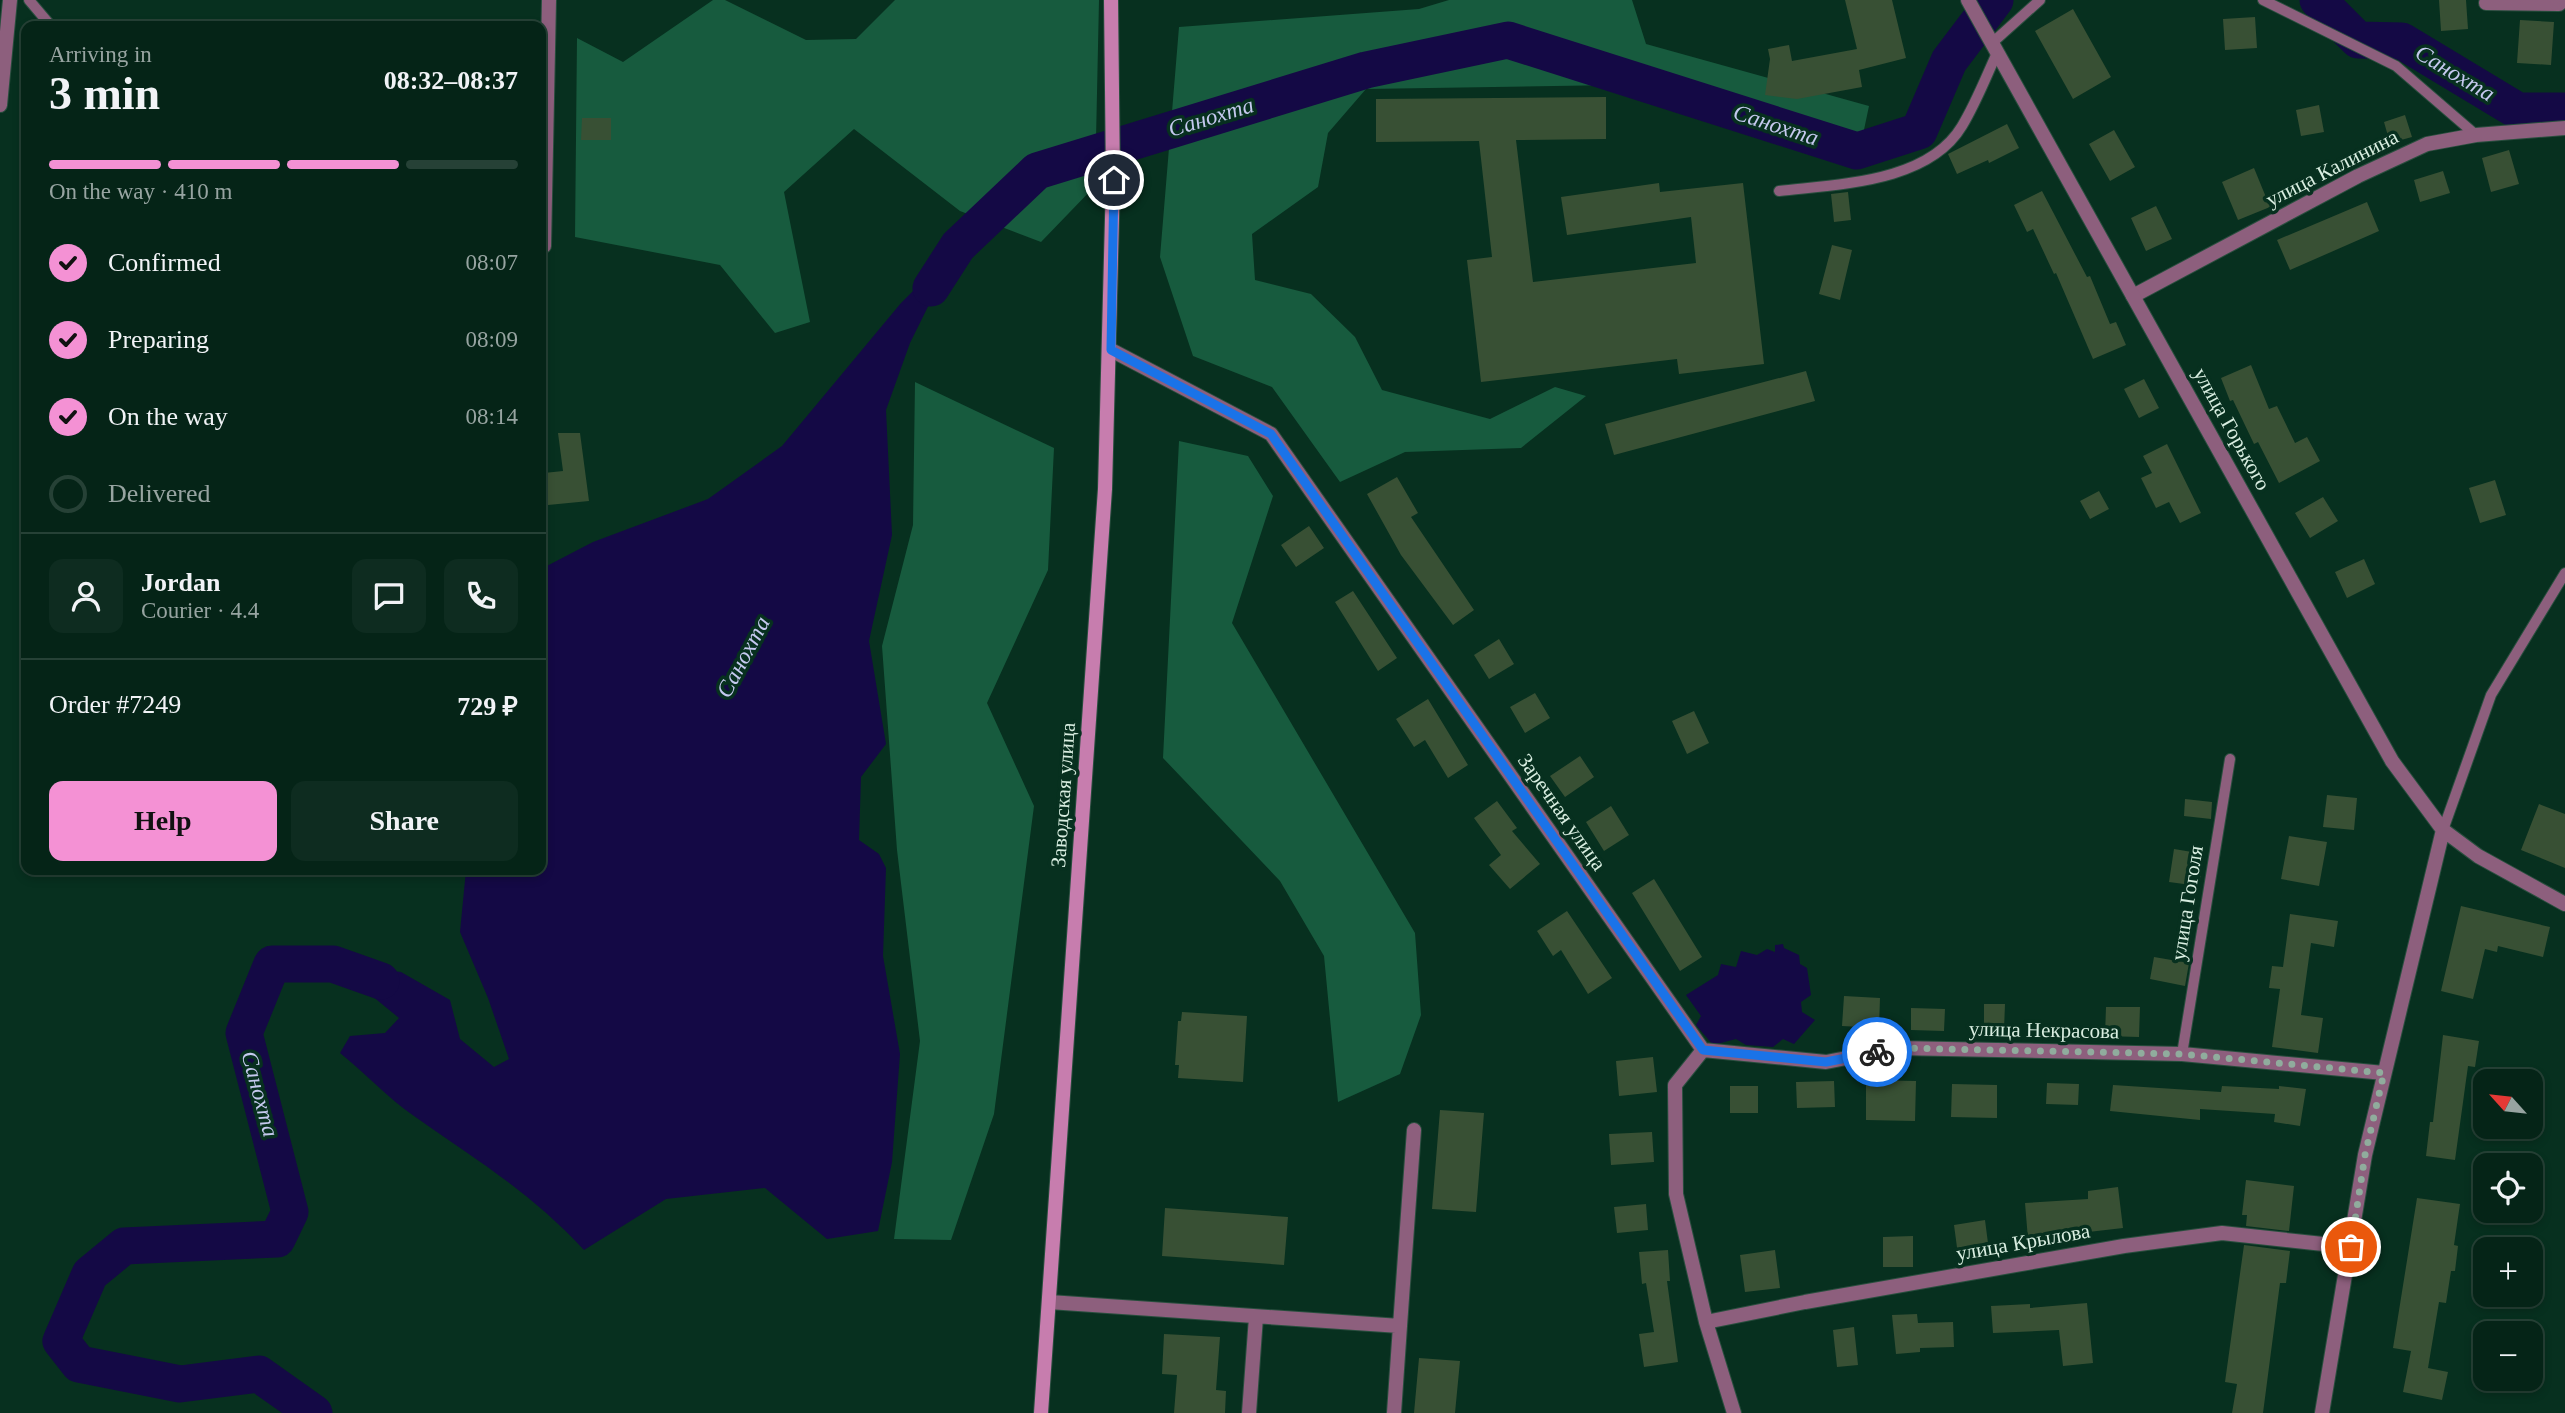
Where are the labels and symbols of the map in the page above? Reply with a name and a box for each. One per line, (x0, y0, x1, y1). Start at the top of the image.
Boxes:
water label: Санохта (2411, 40, 2499, 106)
water label: Санохта (1165, 92, 1257, 142)
water label: Санохта (1730, 100, 1822, 150)
street label: улица Калинина (2262, 124, 2403, 212)
pin (1084, 150, 1144, 210)
street label: улица Горького (2188, 364, 2276, 494)
water label: Санохта (711, 612, 775, 702)
street label: Заводская улица (1046, 721, 1080, 868)
street label: Заречная улица (1513, 749, 1612, 876)
street label: улица Гоголя (2166, 843, 2208, 962)
courier (1842, 1017, 1912, 1087)
street label: улица Некрасова (1969, 1017, 2120, 1043)
water label: Санохта (237, 1048, 283, 1140)
north arrow (2473, 1069, 2543, 1139)
pin (2321, 1217, 2381, 1277)
street label: улица Крылова (1954, 1218, 2093, 1266)

